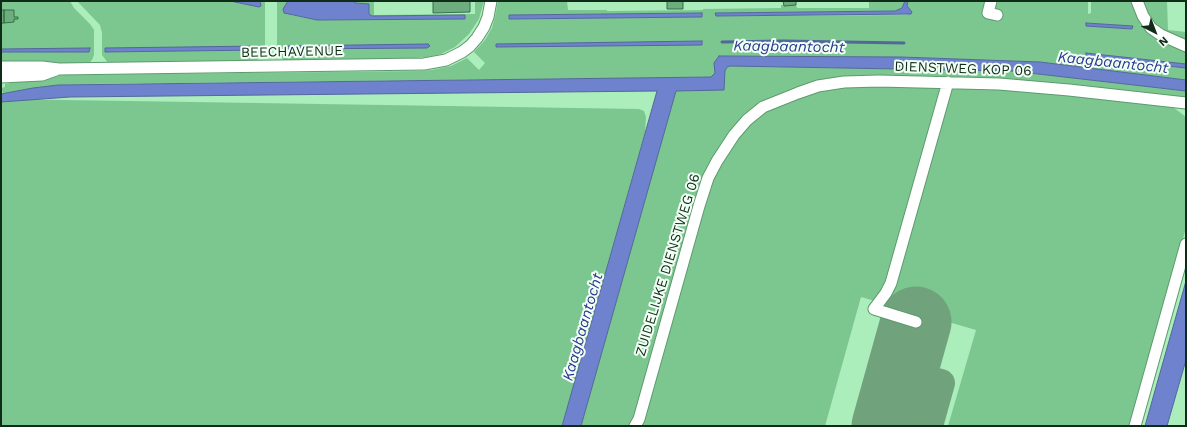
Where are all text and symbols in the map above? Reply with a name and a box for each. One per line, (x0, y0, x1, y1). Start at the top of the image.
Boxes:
north arrow (1135, 12, 1175, 52)
text: N (1156, 34, 1171, 49)
water label: Kaagbaantocht (733, 37, 845, 57)
street label: BEECHAVENUE (241, 43, 343, 61)
water label: Kaagbaantocht (1057, 48, 1169, 78)
street label: DIENSTWEG KOP 06 (894, 58, 1032, 80)
street label: ZUIDELIJKE DIENSTWEG 06 (632, 172, 704, 358)
water label: Kaagbaantocht (559, 271, 607, 383)

